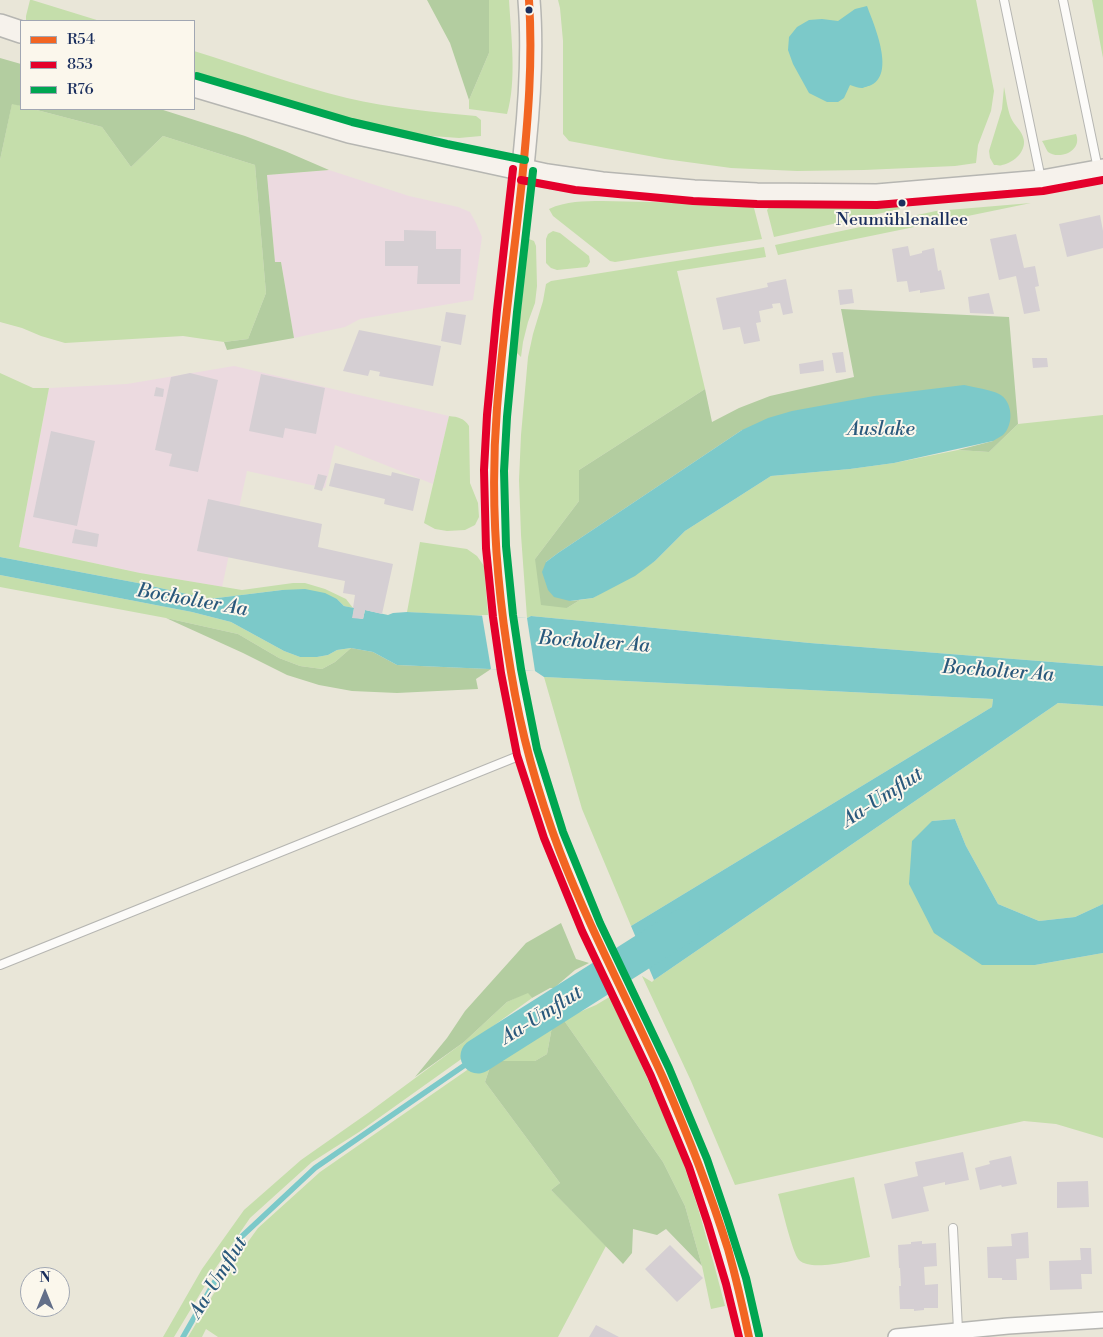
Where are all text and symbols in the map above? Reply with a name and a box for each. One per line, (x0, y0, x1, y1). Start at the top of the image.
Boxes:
unlabelled marker (524, 5, 534, 15)
legend (20, 20, 195, 110)
text: R54 (67, 30, 95, 49)
text: 853 (67, 55, 93, 74)
text: R76 (67, 80, 94, 99)
marker: Neumühlenallee (897, 198, 907, 208)
place label: Neumühlenallee (836, 210, 968, 232)
water label: Auslake (847, 418, 915, 442)
water label: Bocholter Aa (135, 579, 249, 623)
water label: Bocholter Aa (537, 627, 651, 659)
water label: Bocholter Aa (941, 656, 1055, 688)
water label: Aa-Umflut (838, 763, 928, 833)
water label: Aa-Umflut (497, 982, 587, 1050)
water label: Aa-Umflut (185, 1233, 253, 1323)
north arrow (20, 1267, 70, 1317)
text: N (39, 1269, 51, 1287)

